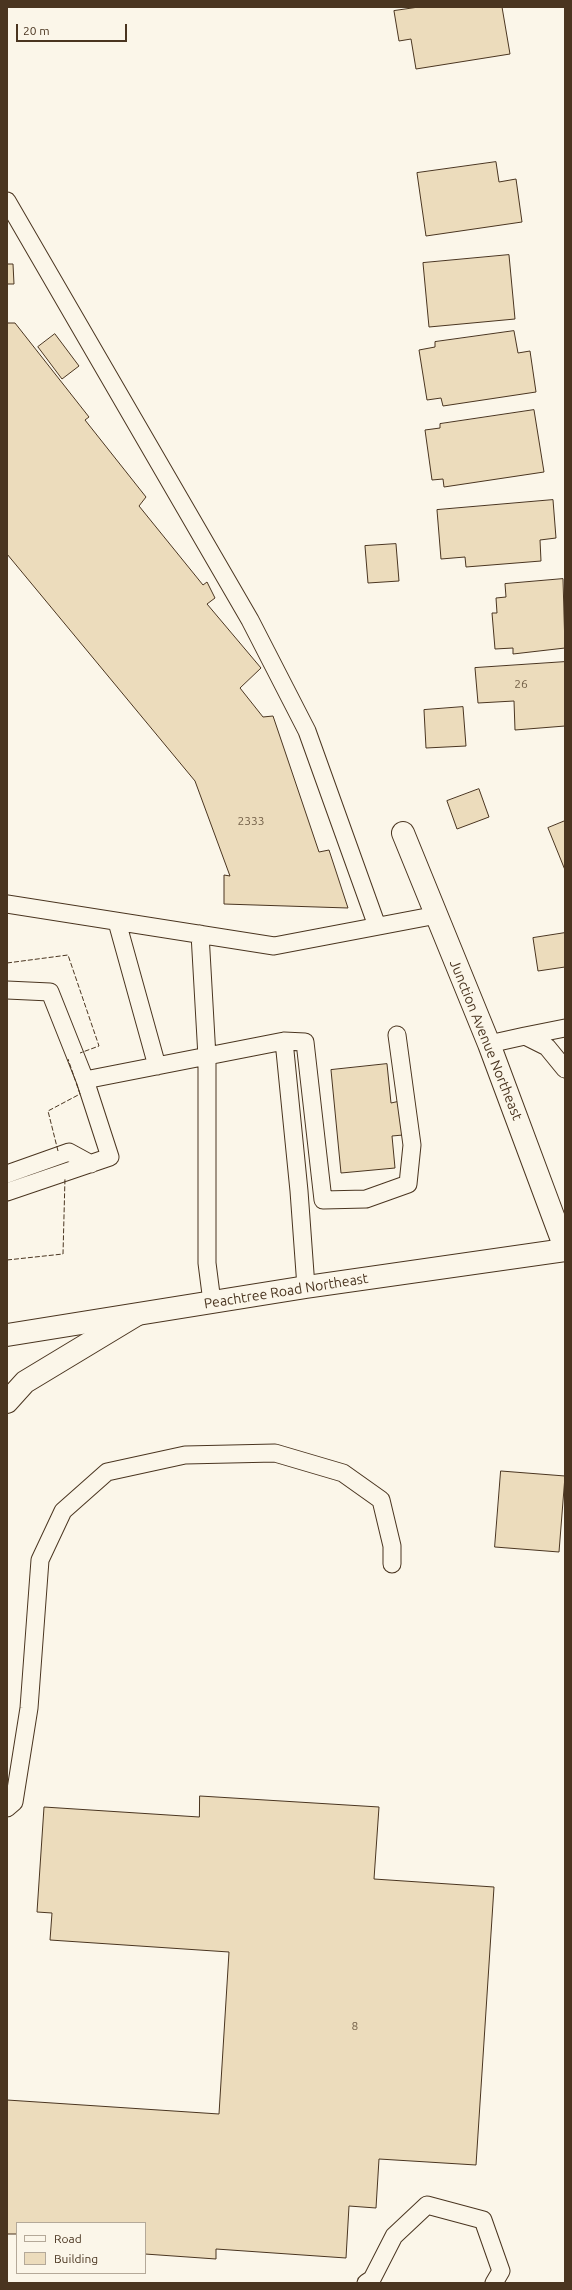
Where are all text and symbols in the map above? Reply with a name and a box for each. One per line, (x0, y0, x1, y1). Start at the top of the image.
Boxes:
scale bar (18, 16, 129, 42)
text: 20 m (23, 24, 50, 37)
house number: 26 (514, 677, 528, 691)
house number: 2333 (237, 814, 265, 828)
street label: Junction Avenue Northeast (446, 957, 526, 1123)
street label: Peachtree Road Northeast (203, 1270, 369, 1312)
house number: 8 (352, 2019, 358, 2033)
legend (16, 2222, 146, 2274)
text: Road (54, 2232, 82, 2245)
text: Building (54, 2252, 98, 2265)

